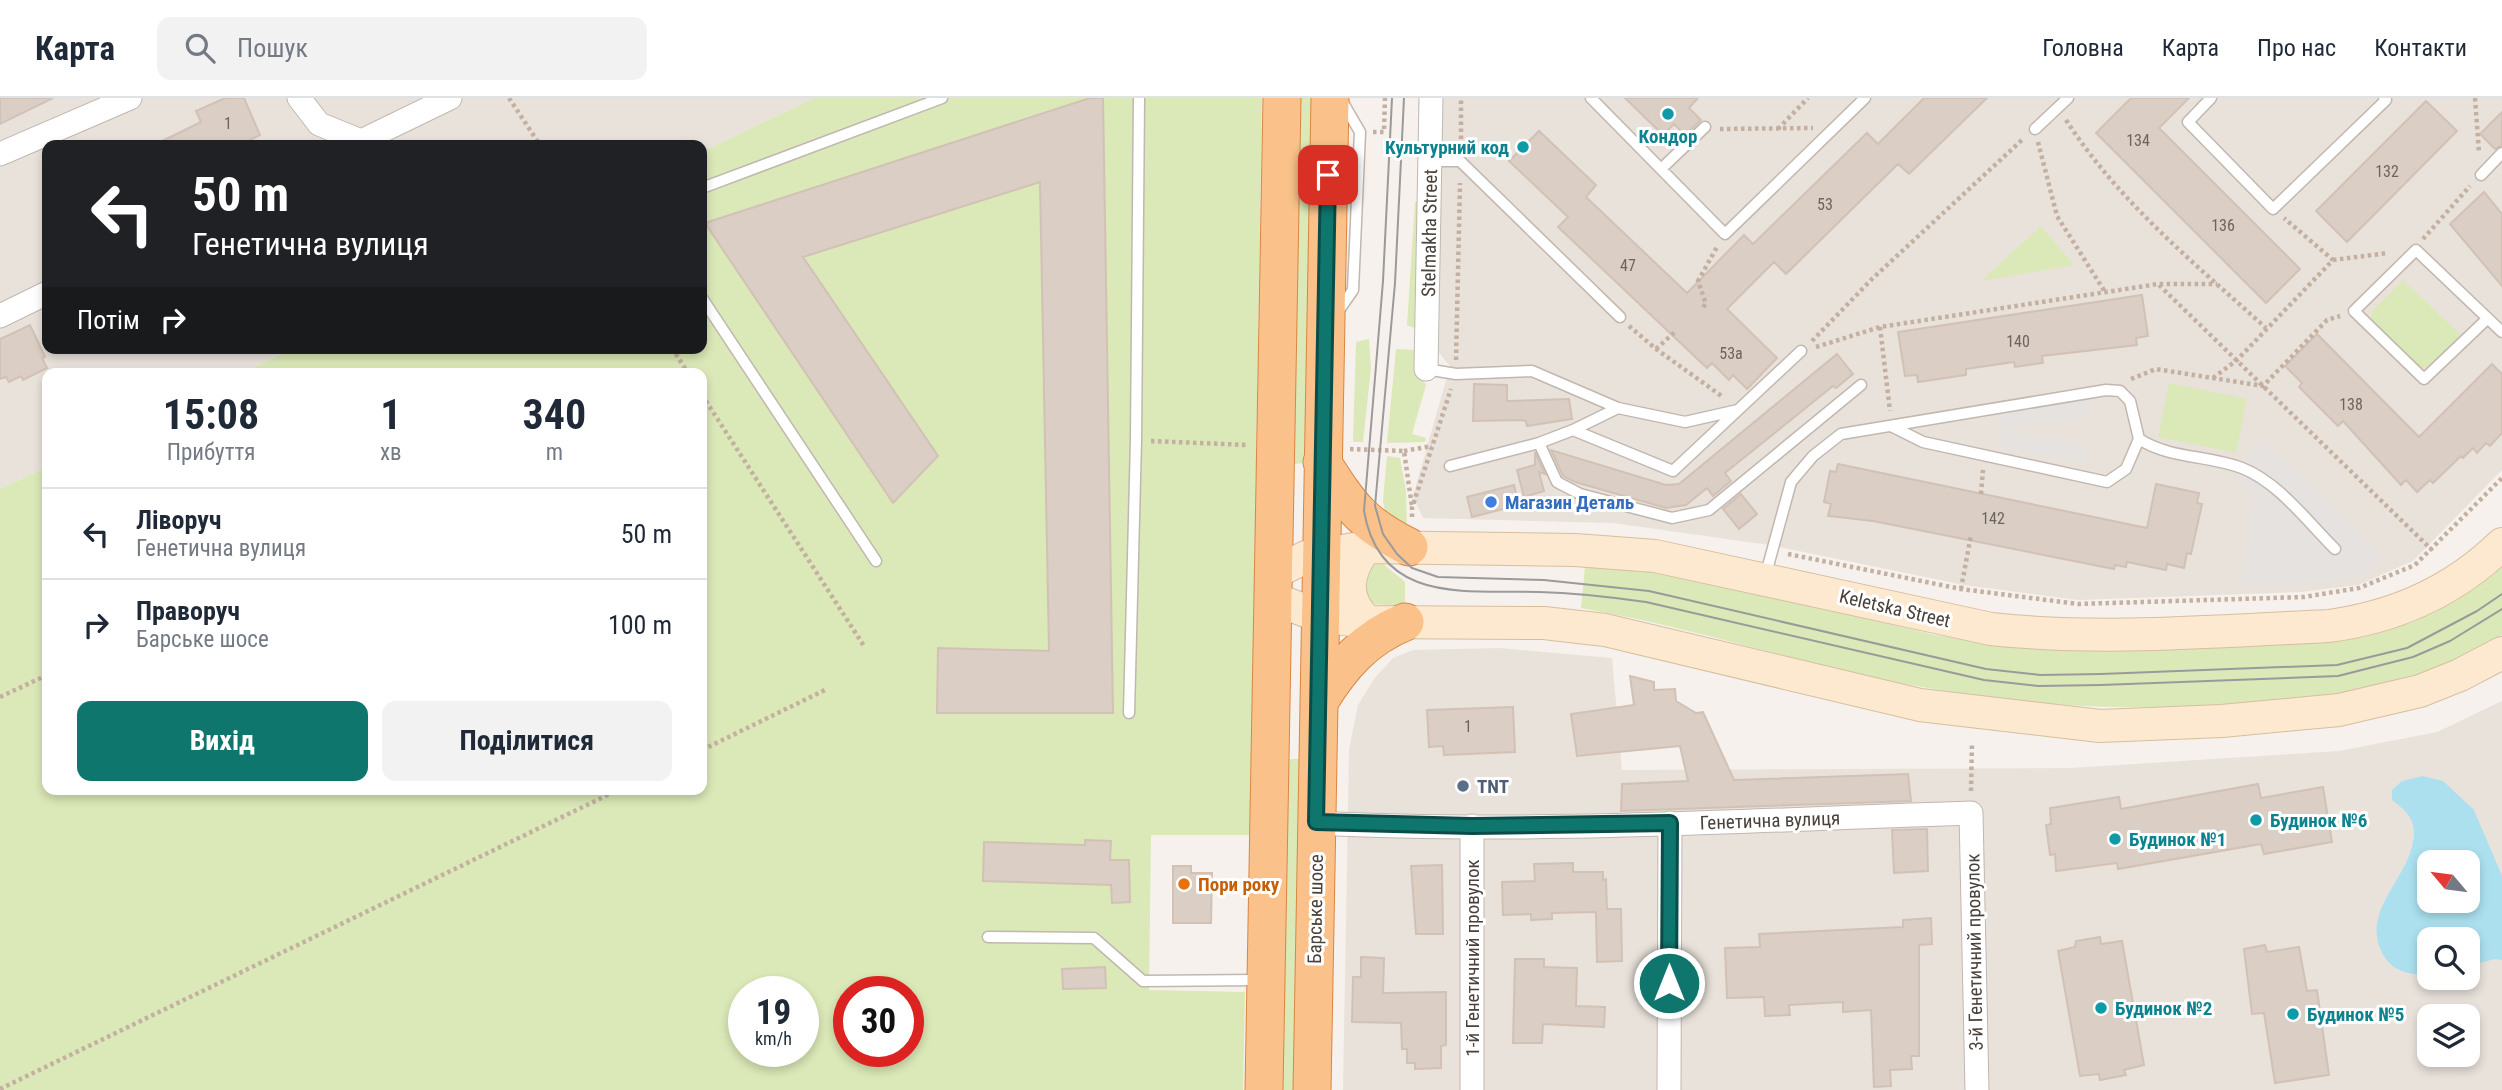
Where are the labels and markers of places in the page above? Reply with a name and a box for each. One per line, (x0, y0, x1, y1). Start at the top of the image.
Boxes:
marker: Кондор (1660, 106, 1676, 122)
place label: Кондор (1639, 125, 1698, 148)
place label: Культурний код (1385, 136, 1509, 159)
marker: Культурний код (1515, 139, 1531, 155)
pin (1298, 145, 1358, 205)
place label: Магазин Деталь (1505, 491, 1634, 514)
marker: Магазин Деталь (1483, 494, 1499, 510)
place label: TNT (1477, 775, 1509, 798)
marker: TNT (1455, 778, 1471, 794)
place label: Будинок №6 (2270, 809, 2367, 832)
marker: Будинок №6 (2248, 812, 2264, 828)
place label: Будинок №1 (2129, 828, 2226, 851)
marker: Будинок №1 (2107, 831, 2123, 847)
place label: Пори року (1198, 873, 1280, 896)
marker: Пори року (1176, 876, 1192, 892)
place label: Будинок №2 (2115, 997, 2212, 1020)
marker: Будинок №2 (2093, 1000, 2109, 1016)
place label: Будинок №5 (2307, 1003, 2404, 1026)
marker: Будинок №5 (2285, 1006, 2301, 1022)

